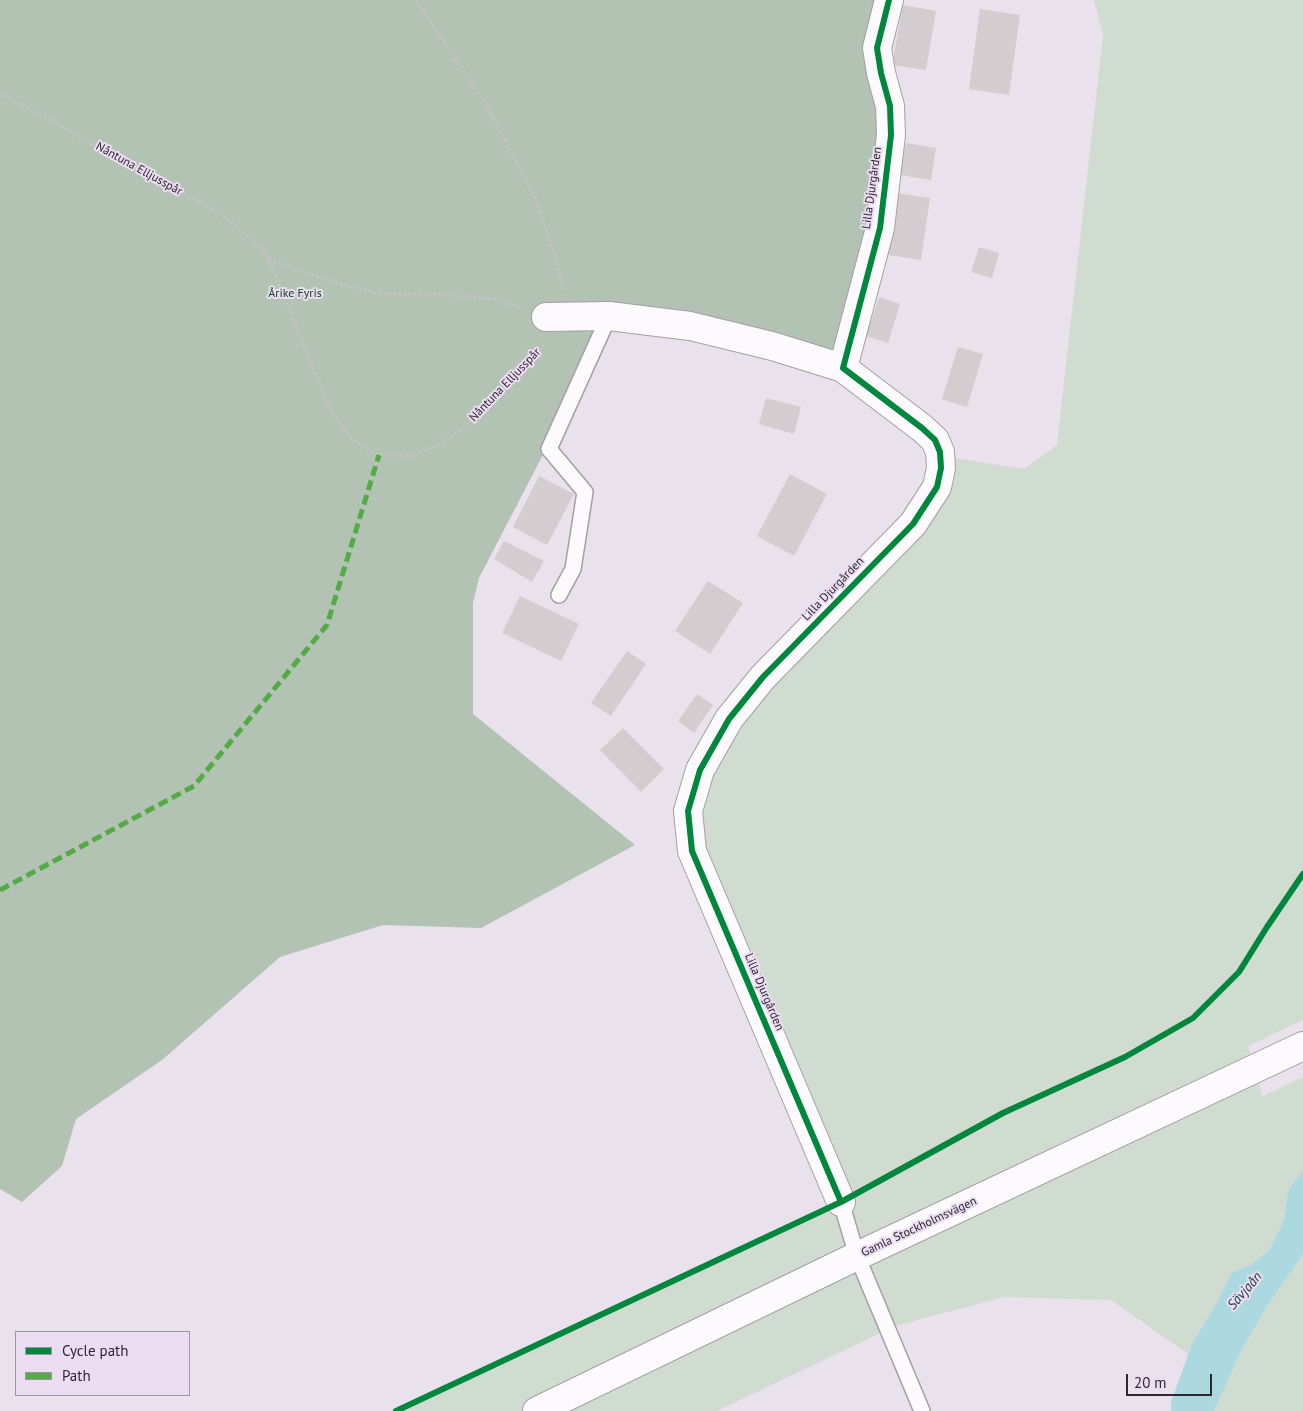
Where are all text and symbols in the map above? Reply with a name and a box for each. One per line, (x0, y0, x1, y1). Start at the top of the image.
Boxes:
street label: Nåntuna Elljusspår (93, 139, 185, 199)
street label: Lilla Djurgården (859, 146, 885, 230)
park label: Årike Fyris (268, 287, 322, 301)
street label: Nåntuna Elljusspår (466, 345, 544, 425)
street label: Lilla Djurgården (799, 554, 867, 624)
street label: Lilla Djurgården (741, 951, 787, 1033)
street label: Gamla Stockholmsvägen (859, 1194, 979, 1260)
water label: Sävjaån (1224, 1269, 1266, 1313)
legend (15, 1331, 190, 1396)
text: Cycle path (62, 1341, 128, 1360)
scale bar (1128, 1364, 1214, 1396)
text: Path (62, 1366, 91, 1385)
text: 20 m (1134, 1373, 1167, 1392)

